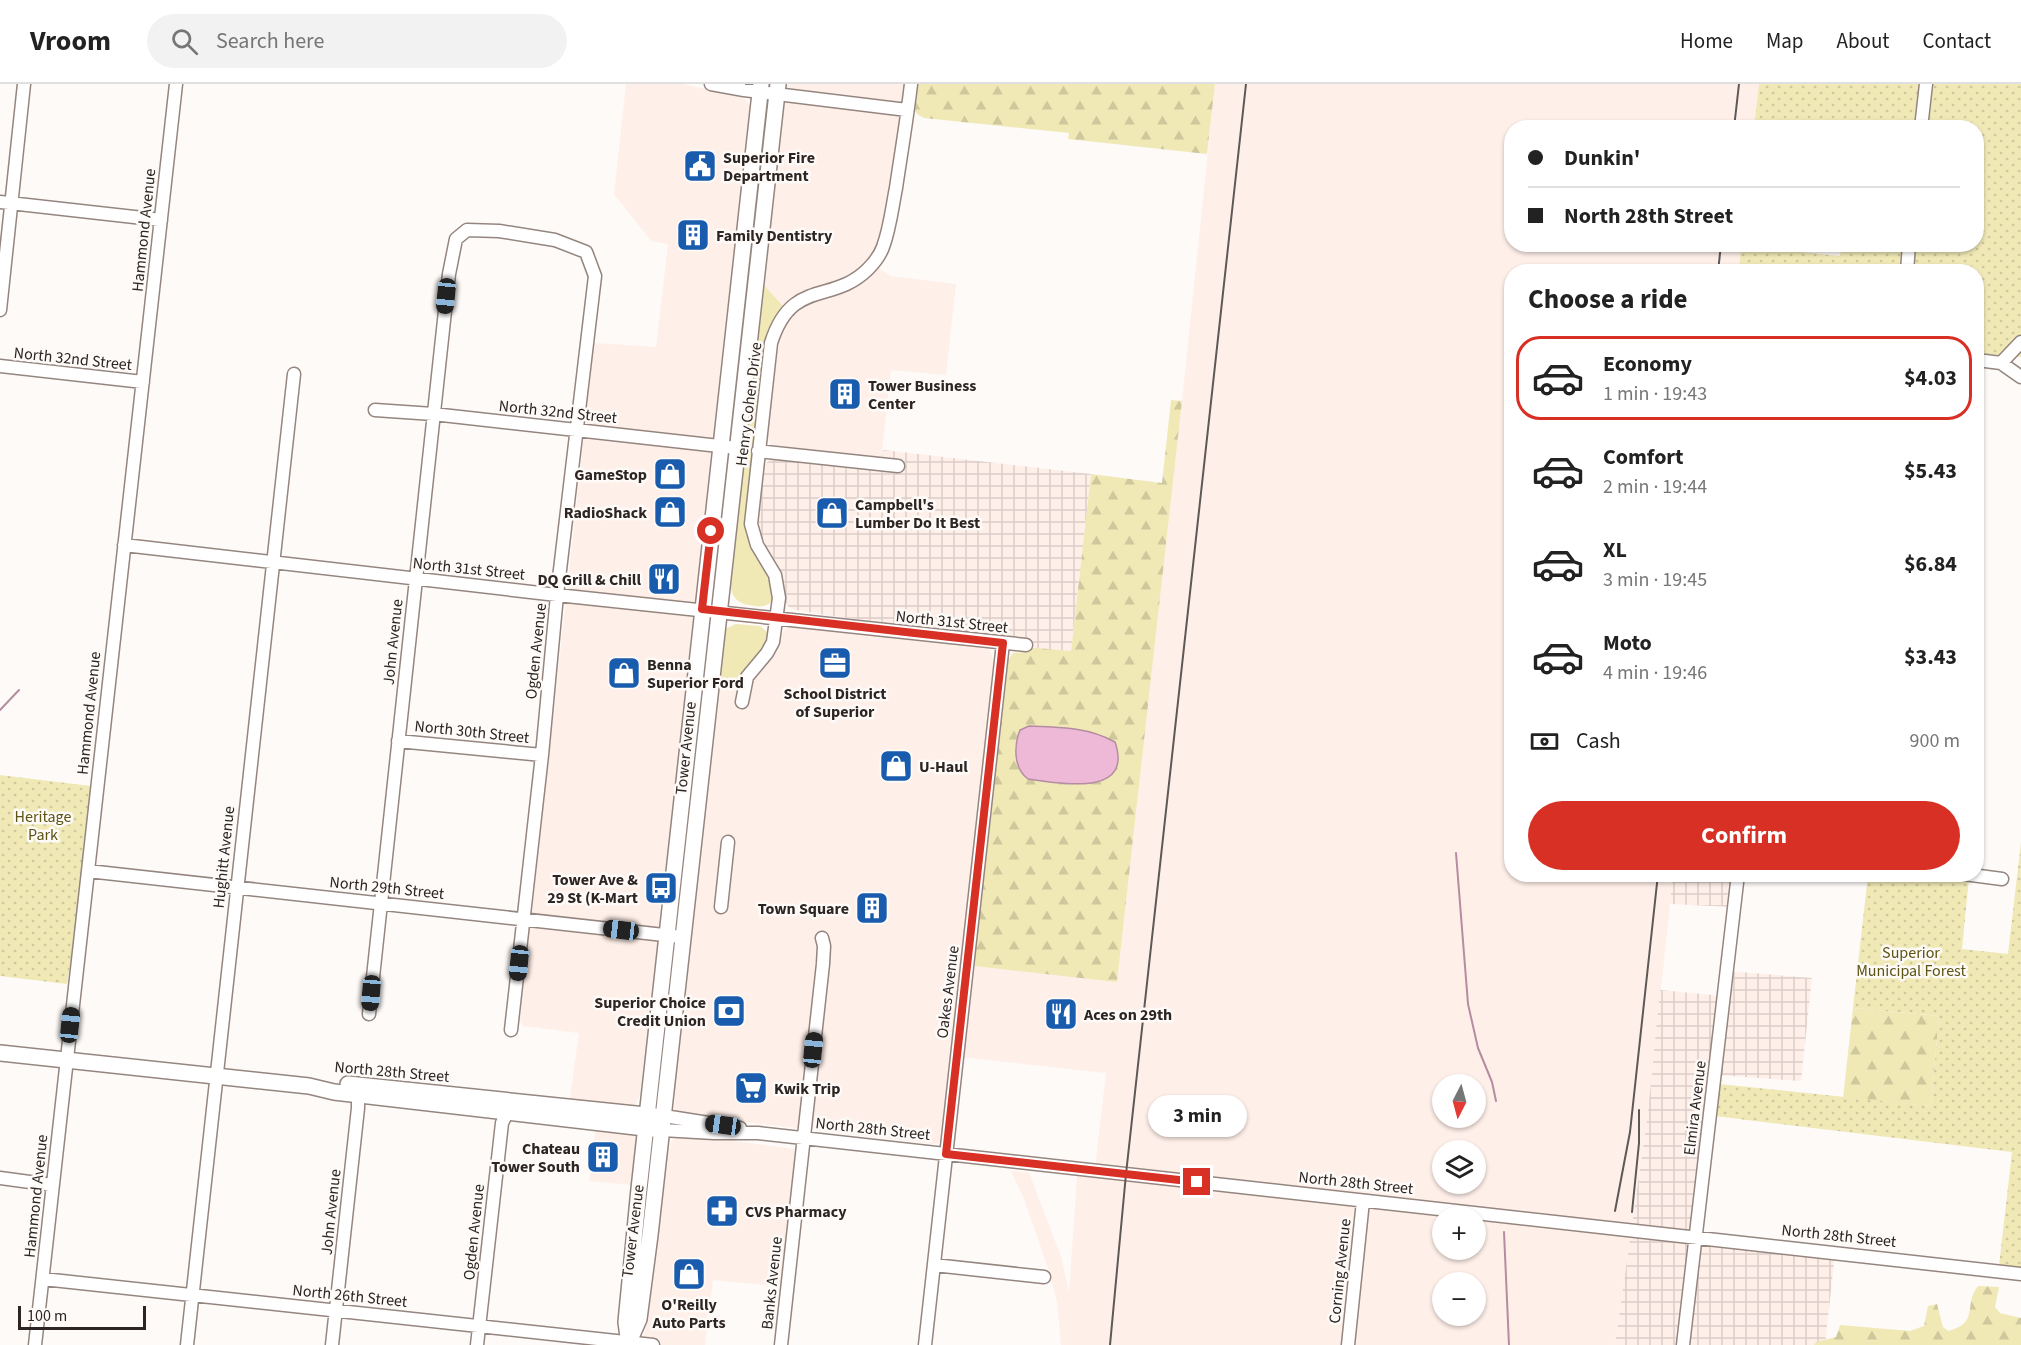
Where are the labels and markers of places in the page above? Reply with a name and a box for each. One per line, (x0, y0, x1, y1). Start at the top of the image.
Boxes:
place label: Superior Fire Department (723, 147, 815, 187)
public building icon: Superior Fire Department (682, 148, 718, 184)
building icon: Family Dentistry (675, 217, 711, 253)
place label: Family Dentistry (716, 225, 833, 247)
place label: Tower Business Center (868, 375, 976, 415)
building icon: Tower Business Center (827, 376, 863, 412)
shop icon: GameStop (652, 456, 688, 492)
place label: GameStop (574, 464, 647, 486)
shop icon: RadioShack (652, 494, 688, 530)
place label: Campbell's Lumber Do It Best (855, 494, 980, 534)
shop icon: Campbell's Lumber Do It Best (814, 495, 850, 531)
place label: RadioShack (564, 502, 647, 524)
restaurant icon: DQ Grill & Chill (646, 561, 682, 597)
place label: DQ Grill & Chill (537, 569, 641, 591)
office icon: School District of Superior (817, 645, 853, 681)
place label: Benna Superior Ford (647, 654, 744, 694)
shop icon: Benna Superior Ford (606, 655, 642, 691)
place label: School District of Superior (784, 683, 886, 723)
shop icon: U-Haul (878, 748, 914, 784)
place label: U-Haul (919, 756, 968, 778)
place label: Tower Ave & 29 St (K-Mart (547, 869, 638, 909)
bus stop icon: Tower Ave & 29 St (K-Mart (643, 870, 679, 906)
building icon: Town Square (854, 890, 890, 926)
place label: Town Square (758, 898, 849, 920)
place label: Superior Choice Credit Union (594, 992, 706, 1032)
bank icon: Superior Choice Credit Union (711, 993, 747, 1029)
restaurant icon: Aces on 29th (1043, 996, 1079, 1032)
place label: Aces on 29th (1083, 1004, 1172, 1026)
supermarket icon: Kwik Trip (733, 1070, 769, 1106)
place label: Kwik Trip (774, 1078, 840, 1100)
place label: Chateau Tower South (491, 1138, 580, 1178)
building icon: Chateau Tower South (585, 1139, 621, 1175)
pharmacy icon: CVS Pharmacy (704, 1193, 740, 1229)
place label: CVS Pharmacy (745, 1201, 847, 1223)
shop icon: O'Reilly Auto Parts (671, 1256, 707, 1292)
place label: O'Reilly Auto Parts (652, 1294, 726, 1334)

